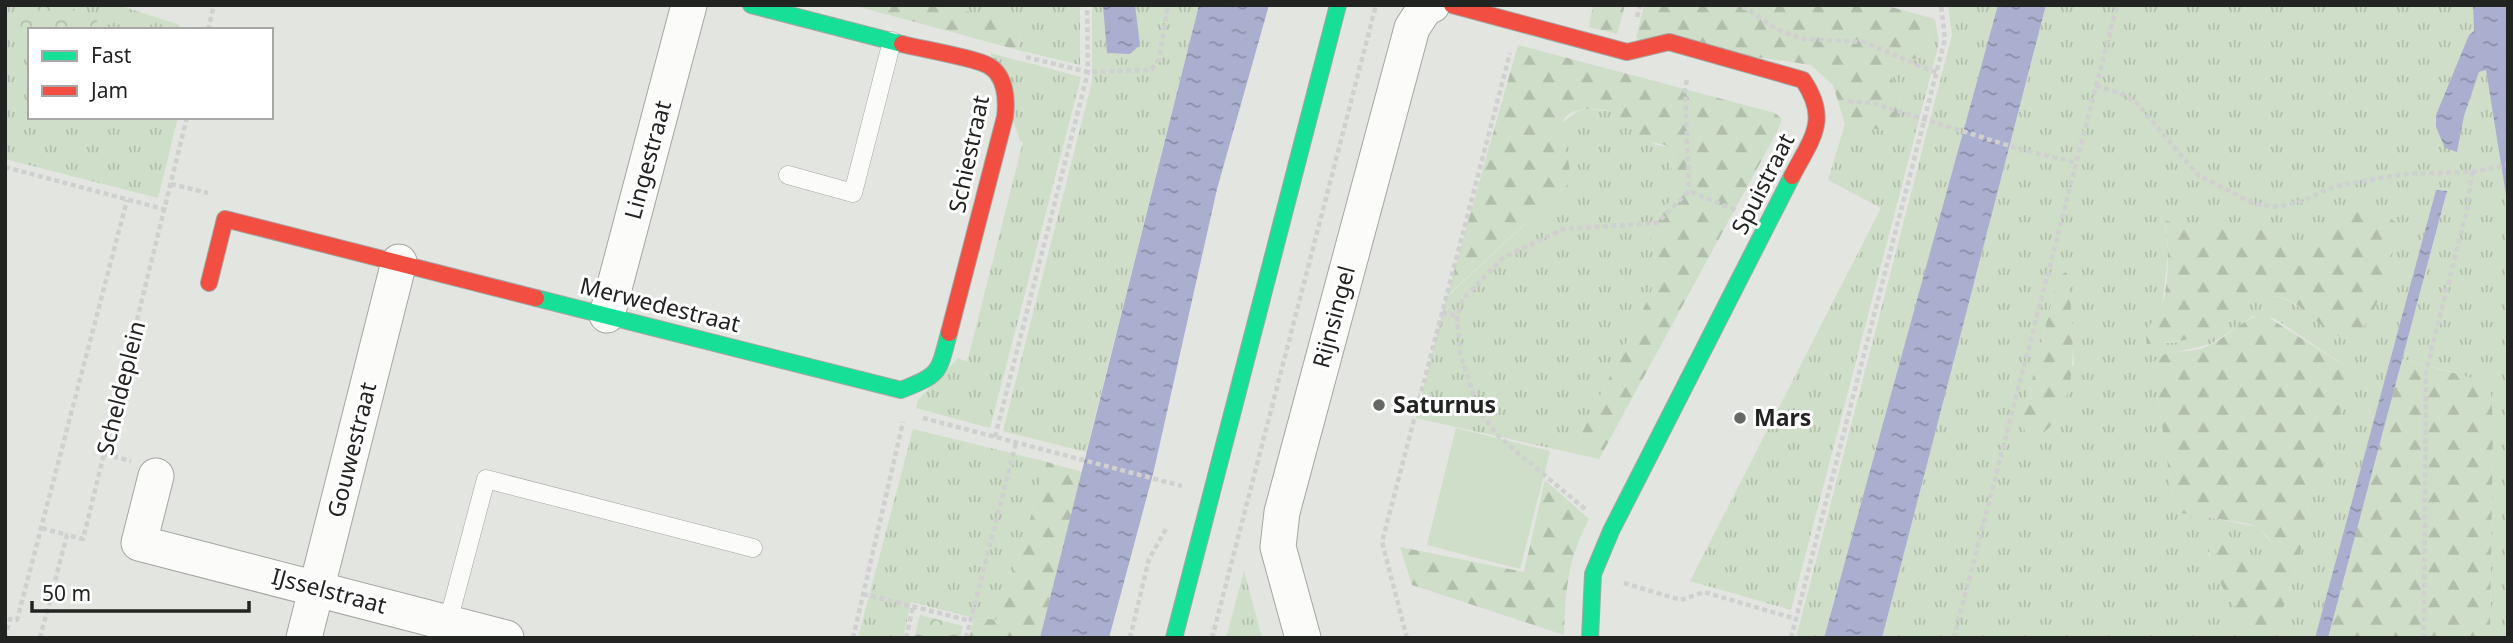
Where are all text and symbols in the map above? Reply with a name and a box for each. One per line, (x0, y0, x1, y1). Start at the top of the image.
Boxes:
legend (28, 28, 273, 119)
text: Fast (91, 41, 132, 69)
text: Jam (89, 76, 128, 104)
street label: Schiestraat (940, 92, 996, 215)
street label: Lingestraat (616, 97, 678, 223)
street label: Spuistraat (1723, 128, 1801, 240)
street label: Rijnsingel (1304, 262, 1362, 371)
street label: Merwedestraat (577, 269, 744, 339)
street label: Scheldeplein (88, 317, 152, 458)
street label: Gouwestraat (319, 379, 383, 521)
place label: Saturnus (1393, 388, 1496, 420)
marker: Saturnus (1371, 397, 1387, 413)
place label: Mars (1754, 401, 1811, 433)
marker: Mars (1732, 410, 1748, 426)
street label: IJsselstraat (268, 559, 390, 621)
scale bar (32, 570, 248, 614)
text: 50 m (42, 579, 91, 607)

